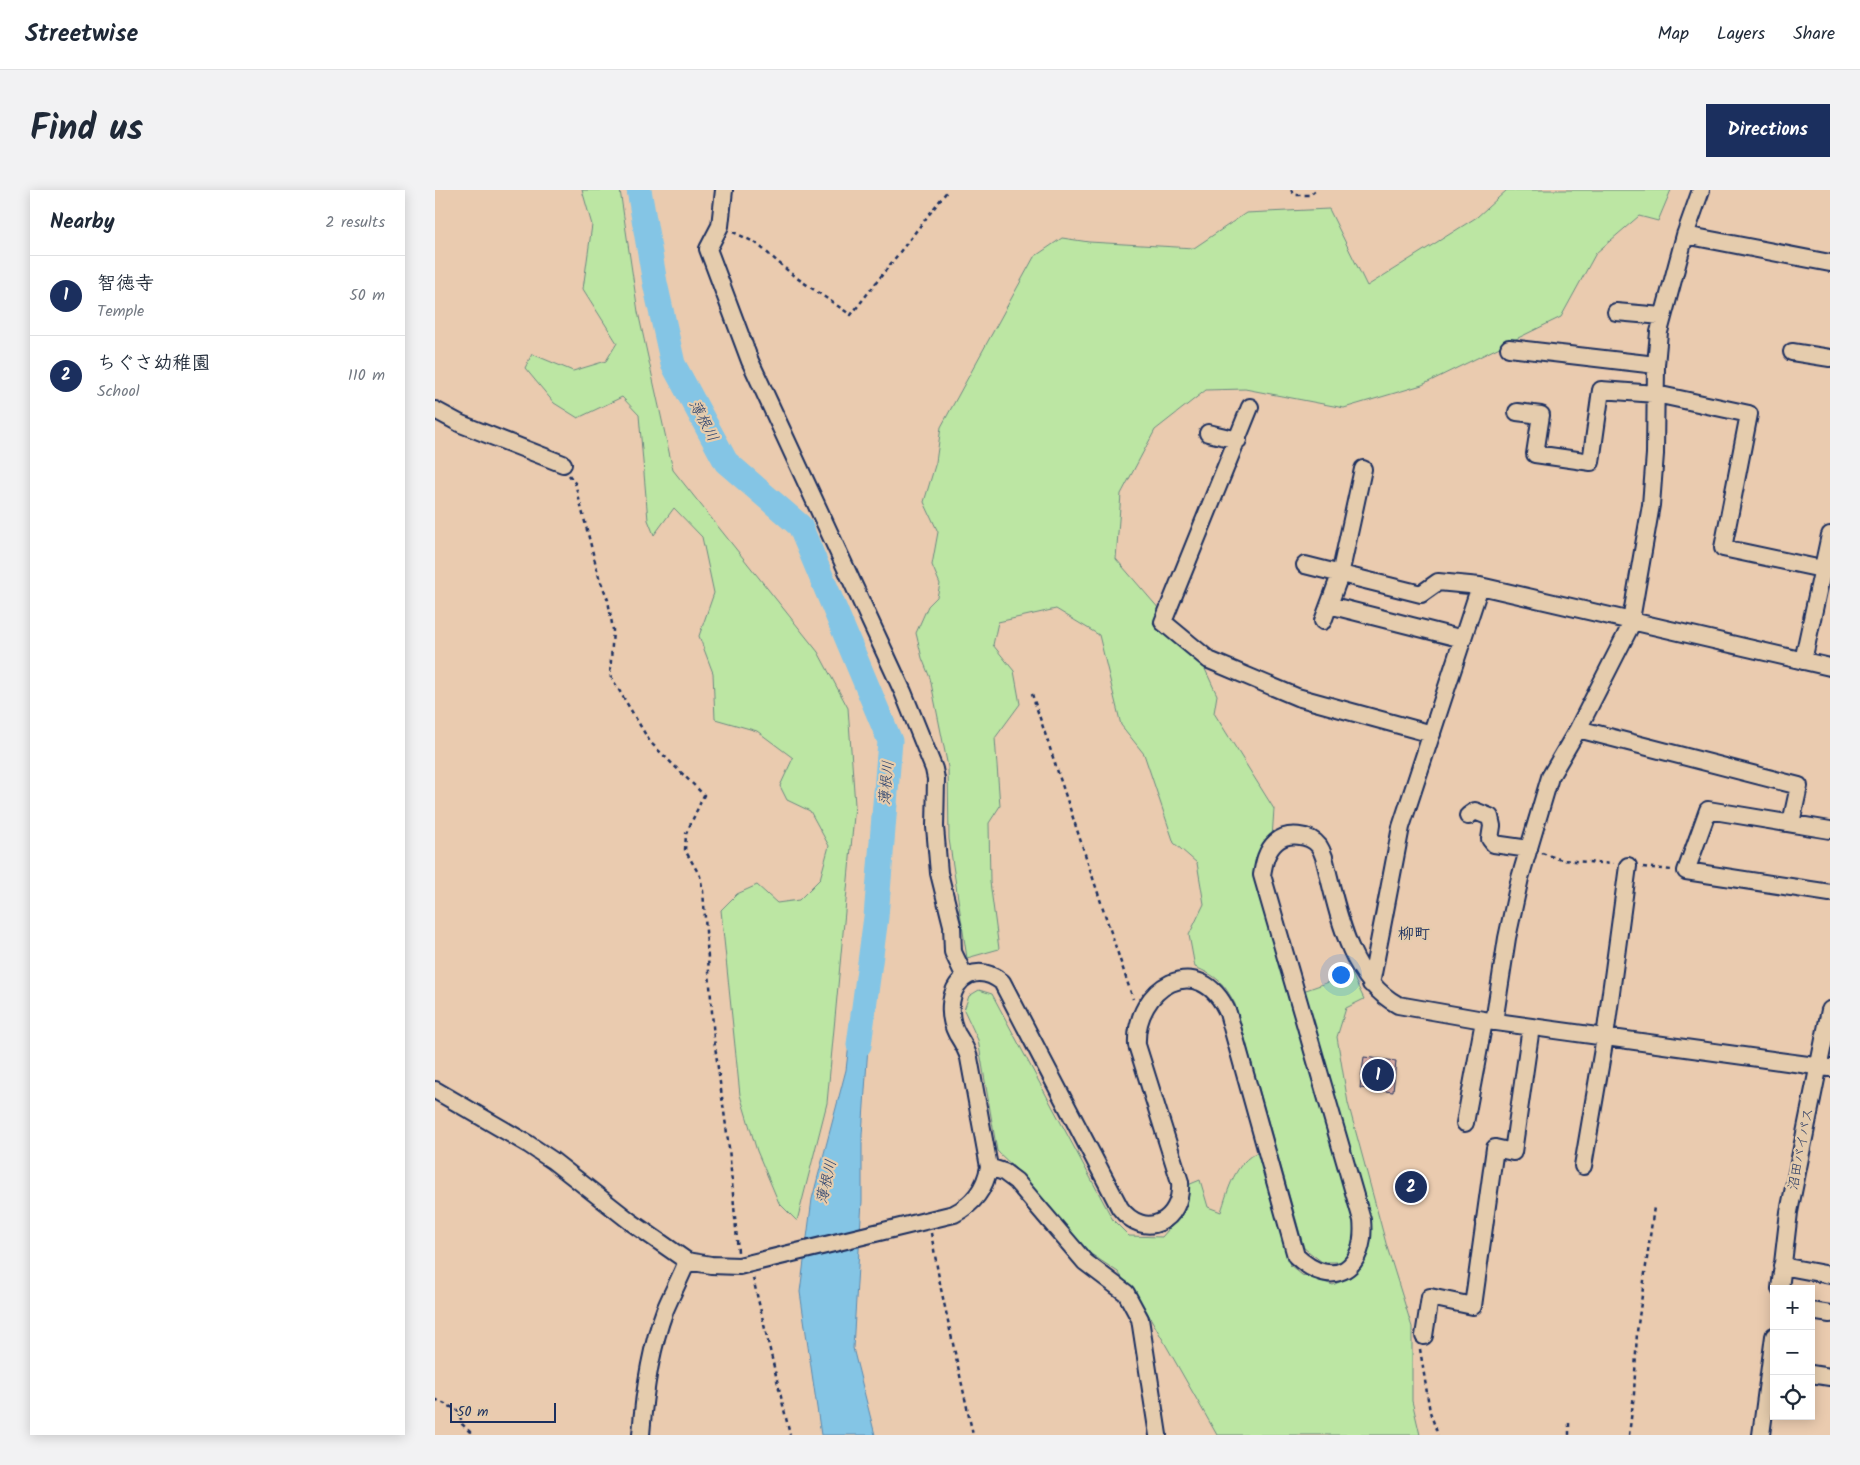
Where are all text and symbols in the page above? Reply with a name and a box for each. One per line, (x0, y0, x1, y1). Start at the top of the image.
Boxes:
text: Streetwise (25, 15, 138, 54)
text: Map (1658, 20, 1689, 49)
text: Layers (1717, 20, 1765, 49)
text: Share (1793, 20, 1835, 49)
text: Find us (30, 102, 143, 158)
button: Directions (1706, 104, 1830, 157)
text: Nearby (50, 206, 115, 239)
text: 2 results (325, 210, 385, 235)
text: 智徳寺 (97, 269, 154, 299)
text: 1 (64, 283, 68, 308)
text: 50 m (349, 283, 385, 308)
text: Temple (97, 299, 144, 324)
text: ちぐさ幼稚園 (97, 349, 211, 379)
text: 2 (61, 363, 71, 388)
text: 110 m (348, 363, 385, 388)
text: School (97, 379, 140, 404)
water label: 薄根川 (682, 395, 724, 447)
water label: 薄根川 (873, 760, 901, 806)
district label: 柳町 (1398, 922, 1430, 947)
your location (1328, 962, 1354, 988)
pin: 1 (1362, 1056, 1394, 1094)
street label: 沼田バイパス (1782, 1106, 1820, 1192)
water label: 薄根川 (810, 1157, 844, 1207)
pin: 2 (1395, 1168, 1427, 1206)
map controls (1770, 1285, 1815, 1420)
button: + (1770, 1285, 1815, 1330)
button: − (1770, 1330, 1815, 1375)
button: locate (1770, 1375, 1815, 1420)
scale bar (450, 1400, 556, 1423)
text: 50 m (457, 1401, 488, 1423)

